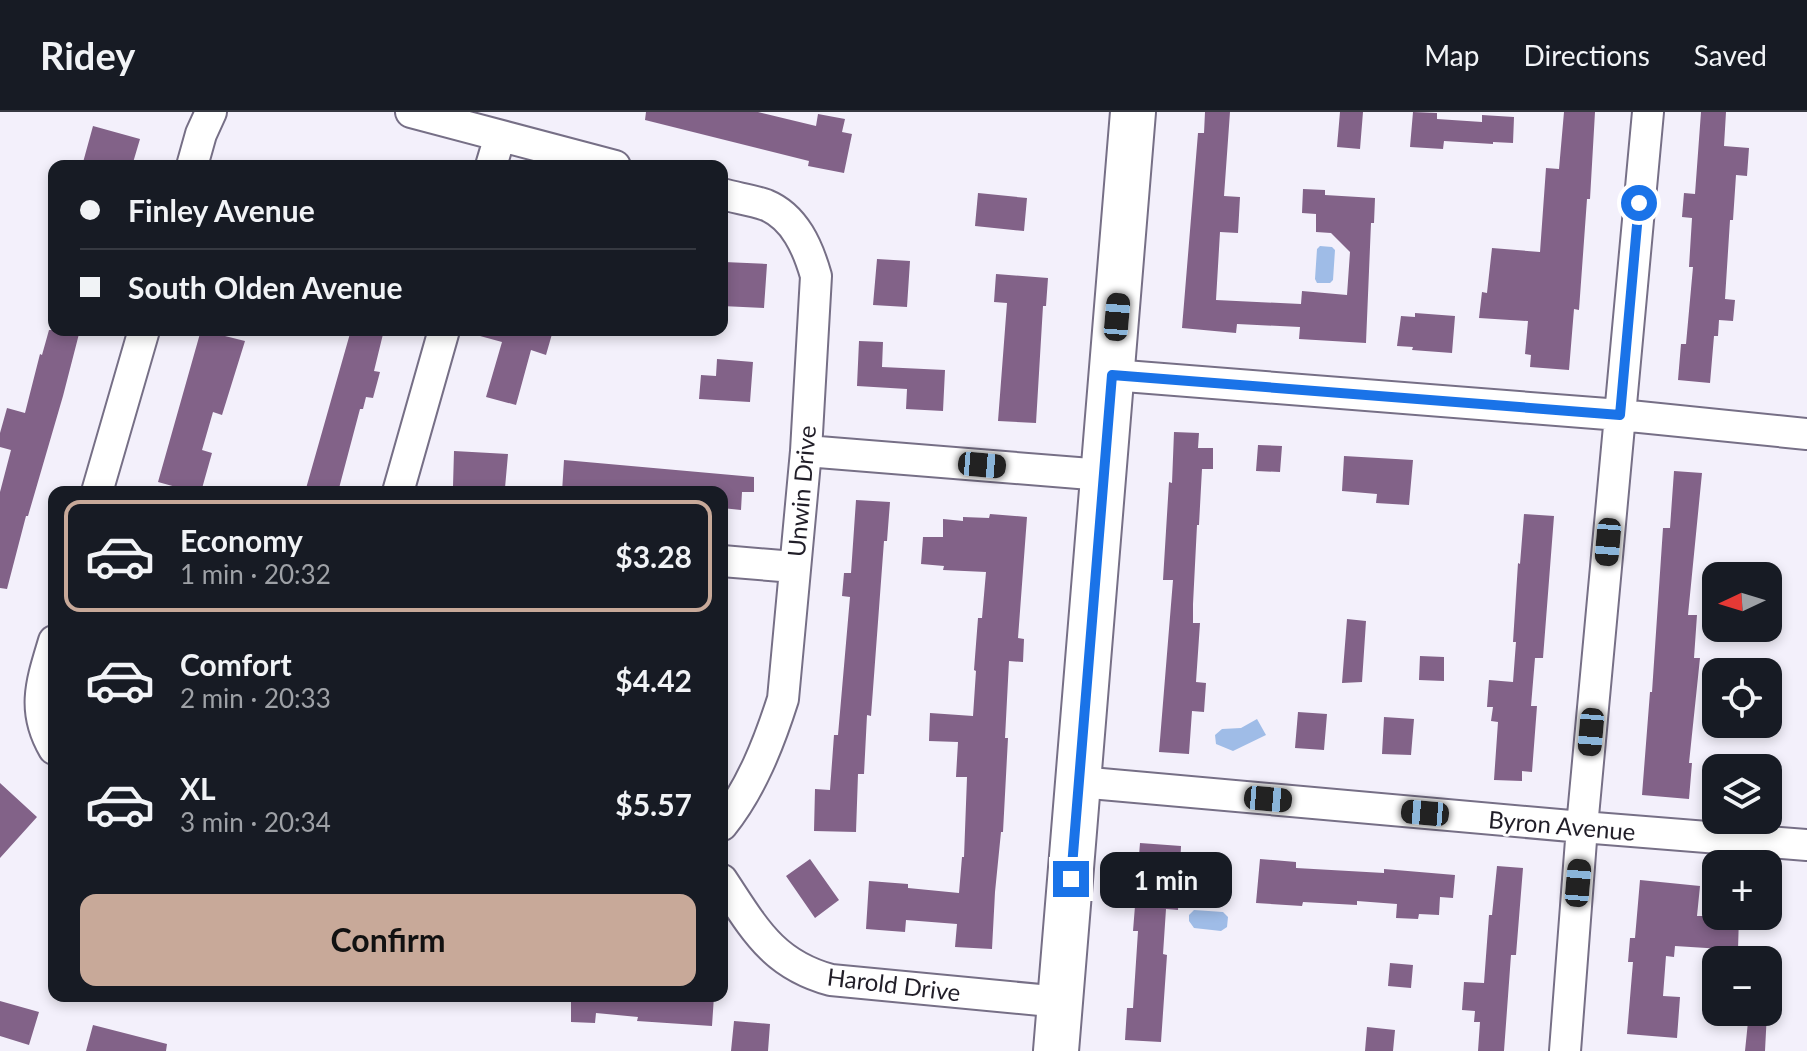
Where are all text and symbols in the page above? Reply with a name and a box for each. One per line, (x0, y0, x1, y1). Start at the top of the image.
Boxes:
text: Ridey (40, 32, 135, 78)
text: Map (1424, 38, 1479, 72)
text: Directions (1523, 38, 1650, 72)
text: Saved (1694, 38, 1767, 72)
route start (1621, 185, 1657, 221)
text: Finley Avenue (128, 192, 315, 228)
text: South Olden Avenue (128, 269, 402, 305)
car (1103, 292, 1131, 342)
street label: Unwin Drive (781, 424, 821, 558)
car (957, 451, 1007, 479)
car (1594, 517, 1622, 567)
icon: car (84, 520, 156, 592)
text: Economy (180, 522, 303, 558)
text: $3.28 (615, 538, 692, 574)
text: 1 min · 20:32 (180, 558, 331, 590)
north arrow (1702, 562, 1782, 642)
map controls (1702, 562, 1782, 1026)
icon: car (84, 644, 156, 716)
text: Comfort (180, 646, 292, 682)
button: locate (1702, 658, 1782, 738)
text: $4.42 (615, 662, 692, 698)
text: 2 min · 20:33 (180, 682, 331, 714)
car (1577, 707, 1605, 757)
button: layers (1702, 754, 1782, 834)
icon: car (84, 768, 156, 840)
text: XL (180, 770, 216, 806)
car (1243, 785, 1293, 813)
text: $5.57 (615, 786, 692, 822)
car (1400, 799, 1450, 827)
street label: Byron Avenue (1487, 804, 1637, 846)
text: 3 min · 20:34 (180, 806, 331, 838)
button: + (1702, 850, 1782, 930)
callout: 1 min (1099, 851, 1231, 907)
car (1564, 858, 1592, 908)
route end (1053, 861, 1089, 897)
text: 1 min (1134, 864, 1198, 896)
button: Confirm (80, 894, 696, 986)
button: − (1702, 946, 1782, 1026)
street label: Harold Drive (826, 961, 962, 1007)

